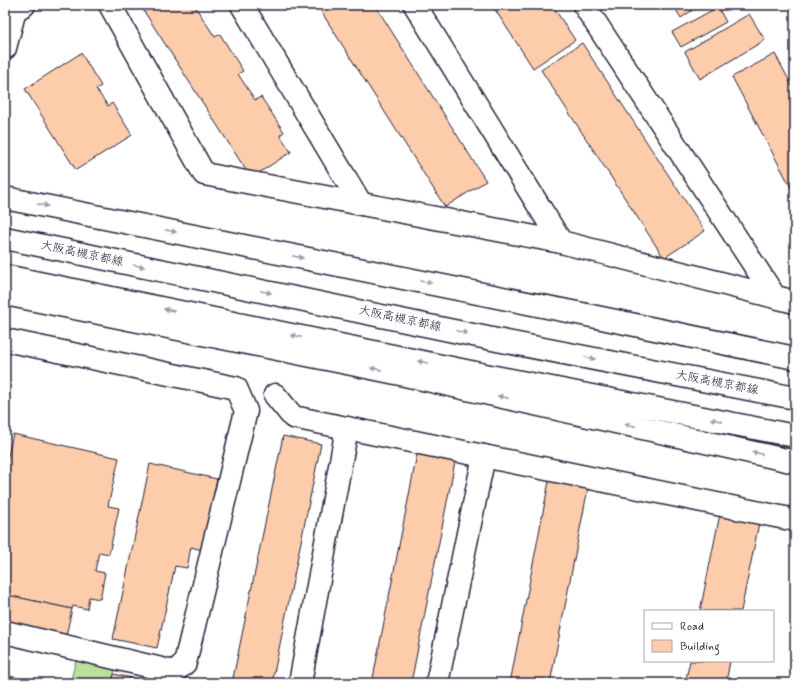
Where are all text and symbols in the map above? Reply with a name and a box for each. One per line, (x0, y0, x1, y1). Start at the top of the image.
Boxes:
one-way arrow (37, 203, 49, 209)
one-way arrow (165, 228, 177, 234)
street label: 大阪高槻京都線 (39, 237, 125, 271)
one-way arrow (292, 254, 304, 260)
one-way arrow (133, 263, 145, 269)
one-way arrow (419, 280, 432, 286)
one-way arrow (260, 289, 273, 295)
street label: 大阪高槻京都線 (357, 302, 443, 336)
one-way arrow (162, 306, 175, 312)
one-way arrow (456, 330, 468, 336)
one-way arrow (290, 333, 302, 339)
one-way arrow (584, 355, 596, 361)
one-way arrow (417, 359, 429, 365)
one-way arrow (370, 365, 382, 371)
street label: 大阪高槻京都線 (674, 367, 760, 399)
one-way arrow (497, 393, 509, 399)
one-way arrow (709, 417, 722, 423)
one-way arrow (624, 421, 636, 427)
one-way arrow (751, 450, 763, 456)
legend (644, 610, 774, 662)
text: Road (680, 619, 704, 635)
text: Building (680, 639, 720, 656)

